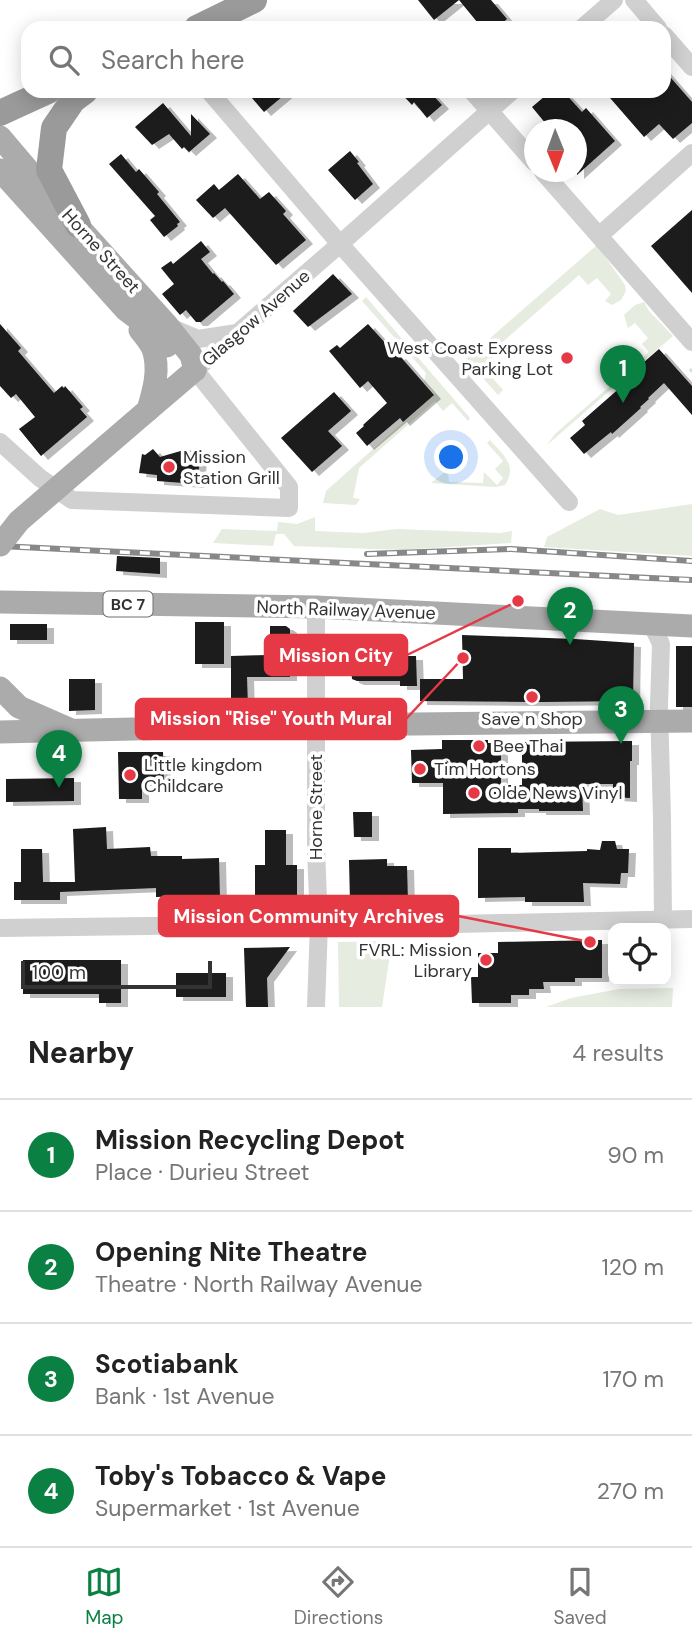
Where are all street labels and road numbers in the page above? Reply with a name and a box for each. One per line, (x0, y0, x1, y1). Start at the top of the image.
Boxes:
street label: Horne Street (57, 204, 145, 298)
street label: Glasgow Avenue (197, 264, 315, 372)
road number: BC 7 (104, 592, 152, 617)
street label: North Railway Avenue (256, 595, 436, 625)
street label: Horne Street (304, 754, 328, 860)

